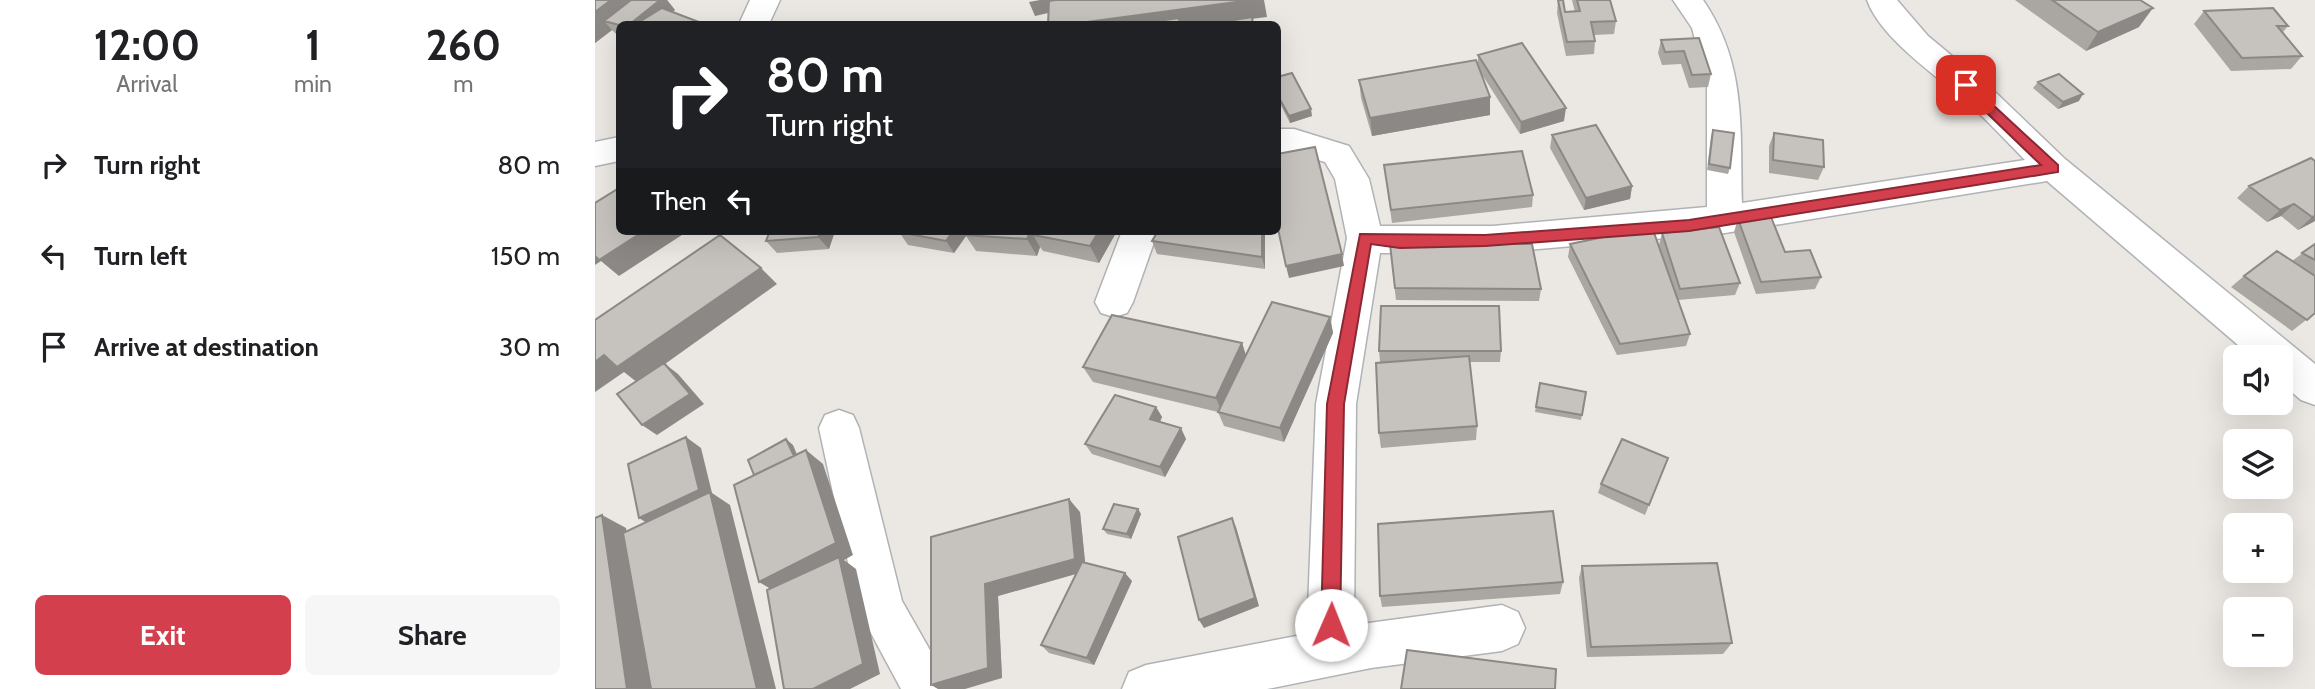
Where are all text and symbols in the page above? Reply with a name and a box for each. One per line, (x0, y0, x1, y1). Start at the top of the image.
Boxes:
text: 12:00 (94, 19, 200, 71)
text: 1 (305, 19, 321, 71)
text: 260 (426, 19, 501, 71)
text: 80 m (766, 45, 884, 104)
icon: right (651, 49, 742, 140)
pin (1936, 55, 1996, 115)
icon: arrive (1947, 66, 1985, 104)
text: Arrival (116, 70, 178, 98)
text: min (294, 70, 332, 98)
text: m (453, 70, 474, 98)
text: Turn right (766, 105, 893, 144)
icon: right (35, 146, 73, 184)
text: Turn right (94, 149, 200, 181)
text: 80 m (497, 149, 560, 181)
icon: left (721, 182, 759, 220)
text: Then (651, 185, 707, 217)
icon: left (35, 237, 73, 275)
text: Turn left (94, 240, 187, 272)
text: 150 m (491, 240, 560, 272)
icon: arrive (35, 328, 73, 366)
text: Arrive at destination (94, 331, 319, 363)
text: 30 m (499, 331, 560, 363)
map controls (2223, 345, 2293, 667)
button: sound (2223, 345, 2293, 415)
button: layers (2223, 429, 2293, 499)
button: + (2223, 513, 2293, 583)
position arrow (1294, 588, 1368, 662)
button: Exit (35, 595, 291, 675)
button: Share (305, 595, 560, 675)
button: − (2223, 597, 2293, 667)

